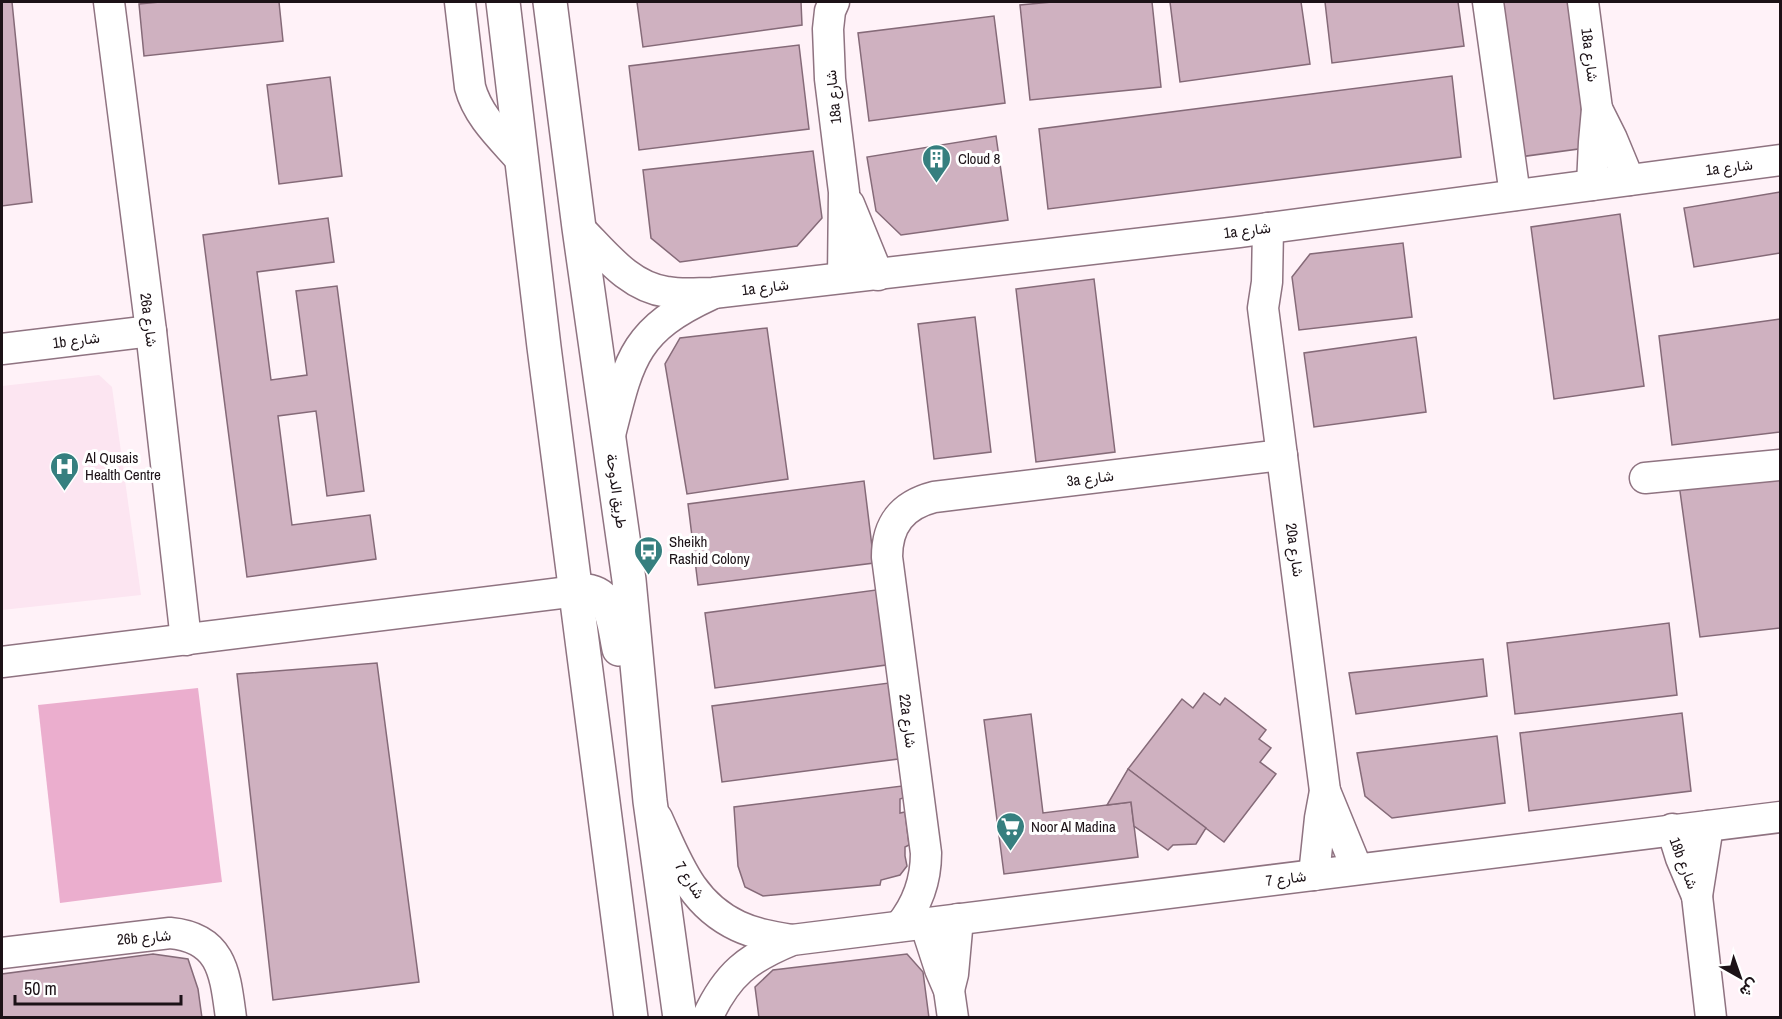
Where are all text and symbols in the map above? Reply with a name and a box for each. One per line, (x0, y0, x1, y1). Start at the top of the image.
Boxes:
street label: 18a شارع (1575, 27, 1604, 83)
street label: 18a شارع (820, 69, 847, 125)
building icon: Cloud 8 (921, 142, 953, 184)
place label: Cloud 8 (958, 148, 1001, 169)
street label: 1a شارع (1704, 154, 1754, 181)
street label: 1a شارع (1222, 217, 1272, 244)
street label: 1a شارع (740, 274, 790, 301)
street label: 26a شارع (134, 292, 163, 348)
street label: 1b شارع (51, 327, 101, 354)
place label: Al Qusais Health Centre (84, 447, 161, 485)
hospital icon: Al Qusais Health Centre (48, 450, 80, 492)
street label: طريق الدوحة (601, 452, 633, 530)
street label: 3a شارع (1065, 465, 1115, 492)
street label: 20a شارع (1280, 522, 1309, 579)
place label: Sheikh Rashid Colony (669, 531, 751, 569)
bus stop icon: Sheikh Rashid Colony (632, 534, 664, 576)
street label: 22a شارع (893, 693, 922, 749)
supermarket icon: Noor Al Madina (994, 810, 1026, 852)
place label: Noor Al Madina (1031, 816, 1116, 837)
street label: 18b شارع (1664, 834, 1704, 893)
street label: شارع 7 (669, 857, 710, 903)
street label: شارع 7 (1265, 865, 1308, 892)
street label: 26b شارع (116, 924, 172, 951)
north arrow (1710, 947, 1770, 1007)
scale bar (15, 968, 182, 1006)
text: ش (1735, 974, 1764, 1003)
text: 50 m (24, 976, 57, 1001)

